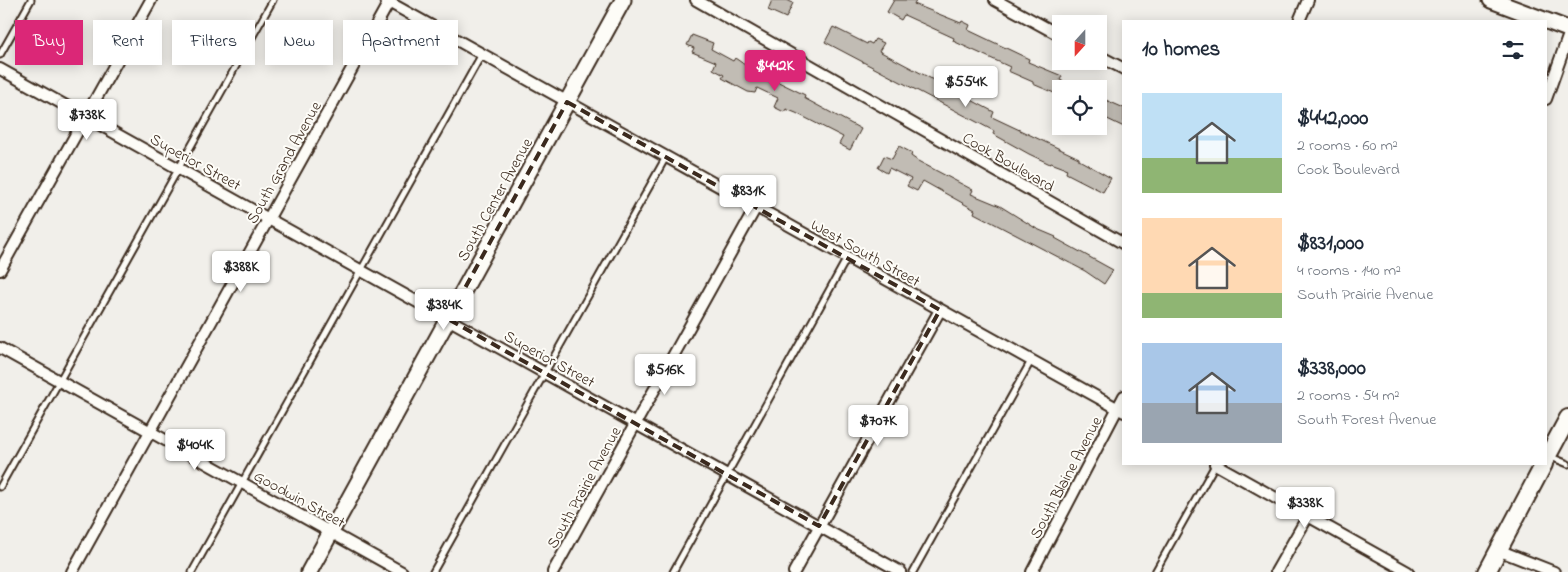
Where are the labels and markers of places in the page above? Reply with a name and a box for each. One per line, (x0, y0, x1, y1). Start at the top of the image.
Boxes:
pin: $442K (740, 49, 810, 92)
pin: $554K (931, 66, 1001, 108)
pin: $738K (52, 98, 122, 141)
pin: $831K (713, 174, 783, 217)
pin: $388K (206, 250, 276, 293)
pin: $384K (409, 288, 479, 331)
pin: $516K (630, 354, 700, 396)
pin: $707K (843, 404, 913, 447)
pin: $404K (160, 428, 230, 471)
pin: $338K (1270, 486, 1340, 529)

